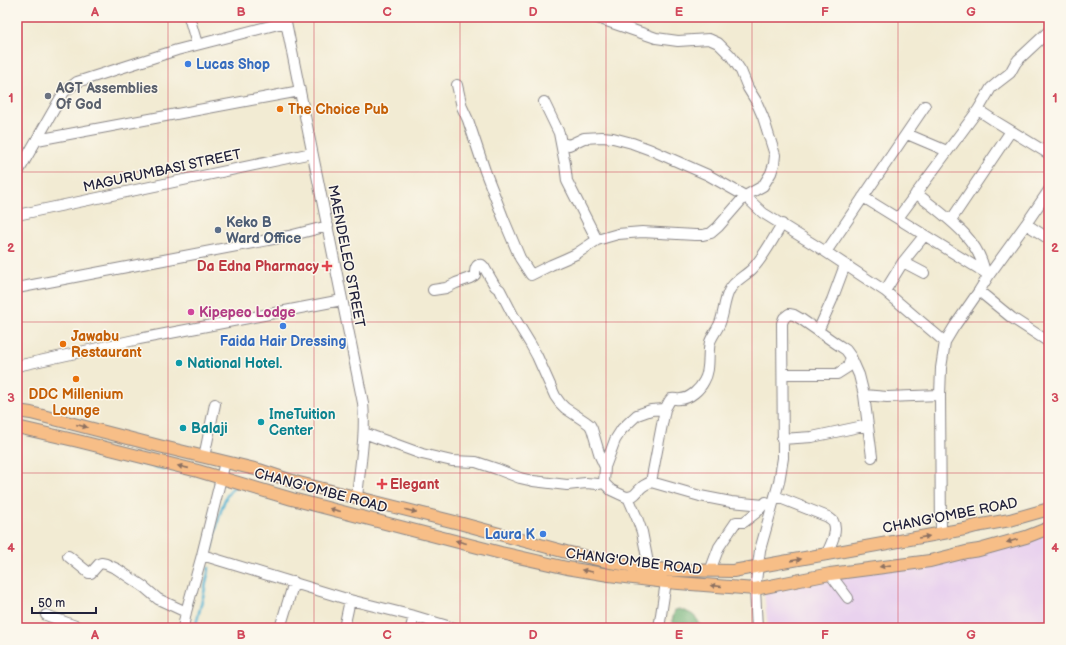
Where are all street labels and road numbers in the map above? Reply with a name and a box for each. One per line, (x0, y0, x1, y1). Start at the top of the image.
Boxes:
street label: MAGURUMBASI STREET (82, 145, 243, 196)
street label: MAENDELEO STREET (324, 184, 369, 329)
street label: CHANG'OMBE ROAD (252, 465, 389, 516)
street label: CHANG'OMBE ROAD (881, 494, 1019, 537)
street label: CHANG'OMBE ROAD (565, 545, 703, 578)

